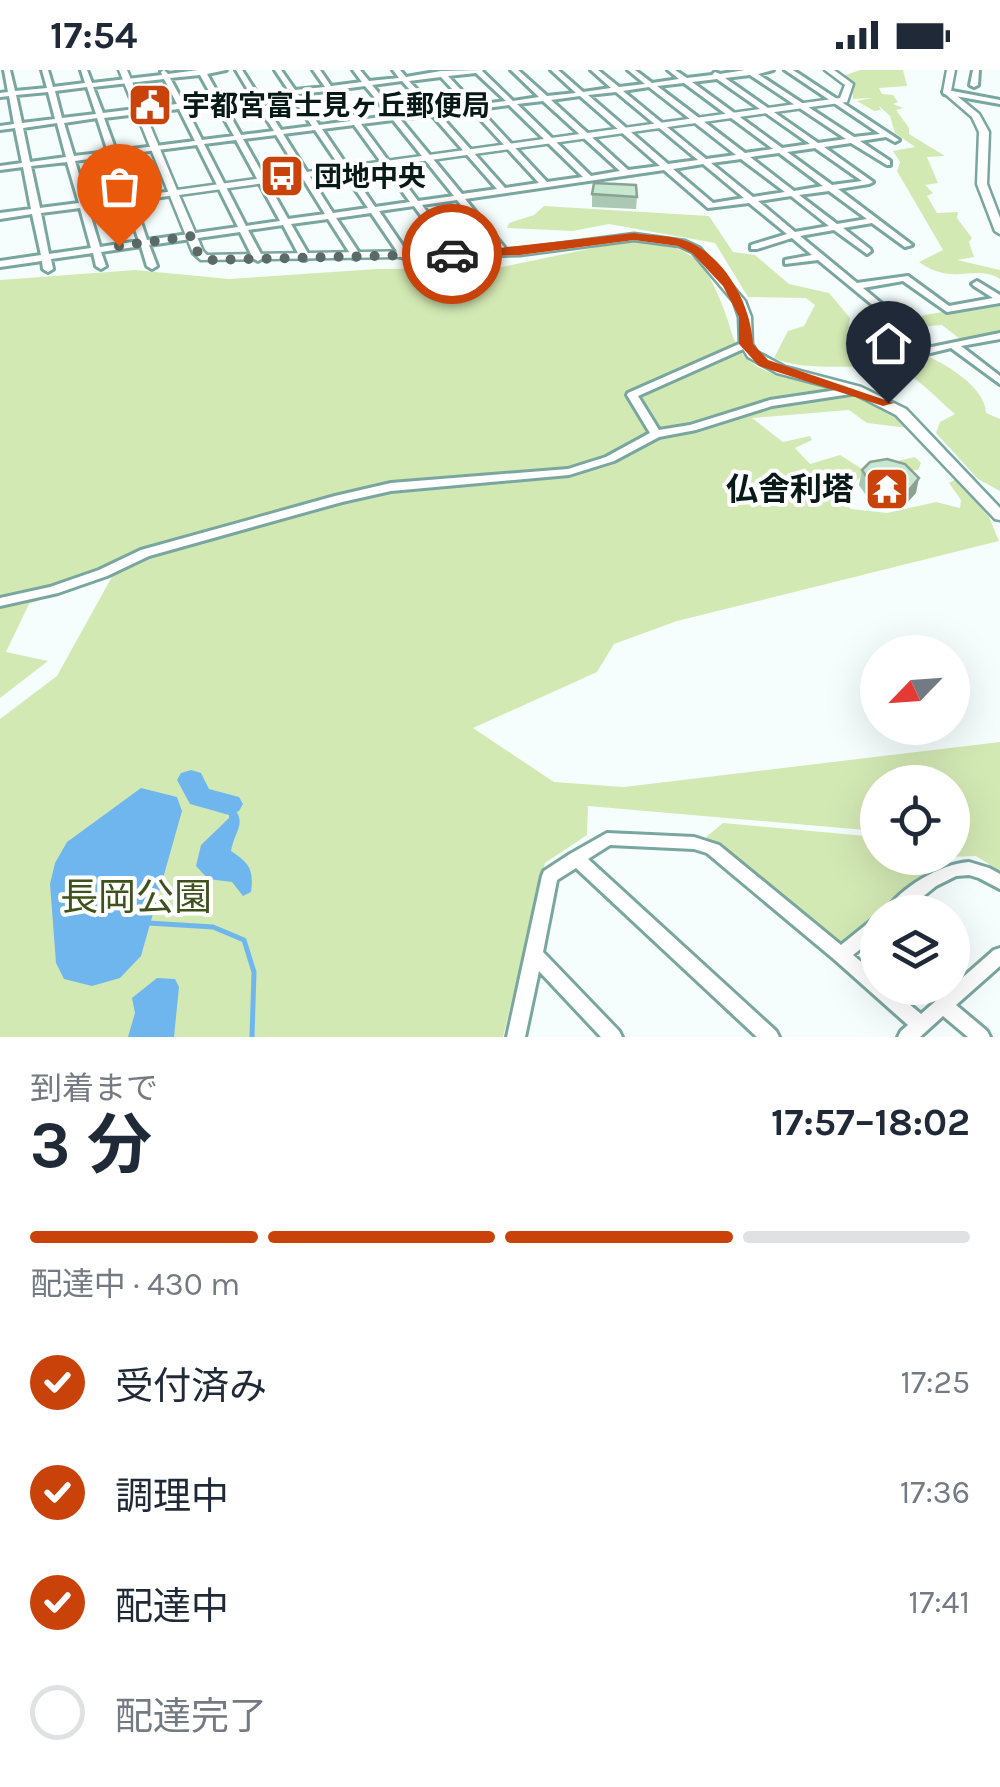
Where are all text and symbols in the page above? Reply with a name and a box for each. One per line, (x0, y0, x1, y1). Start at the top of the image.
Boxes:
text: 17:54 (50, 13, 137, 58)
public building icon: 宇都宮富士見ヶ丘郵便局 (127, 82, 173, 128)
place label: 宇都宮富士見ヶ丘郵便局 (182, 89, 490, 122)
pin (77, 144, 162, 247)
bus stop icon: 団地中央 (259, 153, 305, 199)
icon: bag (92, 159, 147, 214)
place label: 団地中央 (314, 160, 426, 193)
courier (402, 204, 502, 304)
icon: car (425, 227, 480, 282)
pin (846, 301, 931, 404)
icon: home (861, 316, 916, 371)
temple icon: 仏舎利塔 (864, 466, 910, 512)
place label: 仏舎利塔 (726, 471, 854, 508)
north arrow (860, 635, 970, 745)
map controls (860, 635, 970, 1005)
button: locate (860, 765, 970, 875)
park label: 長岡公園 (60, 875, 212, 920)
button: layers (860, 895, 970, 1005)
text: 到着まで (30, 1070, 158, 1107)
text: 17:57–18:02 (771, 1100, 970, 1145)
text: 3 分 (30, 1107, 152, 1183)
text: 配達中 · 430 m (30, 1266, 240, 1303)
icon: check (30, 1355, 85, 1410)
text: 受付済み (115, 1364, 267, 1409)
text: 17:25 (900, 1364, 970, 1401)
icon: check (30, 1465, 85, 1520)
text: 調理中 (115, 1474, 229, 1519)
text: 17:36 (900, 1474, 970, 1511)
icon: check (30, 1575, 85, 1630)
text: 配達中 (115, 1584, 229, 1629)
text: 17:41 (909, 1584, 970, 1621)
text: 配達完了 (115, 1694, 267, 1739)

